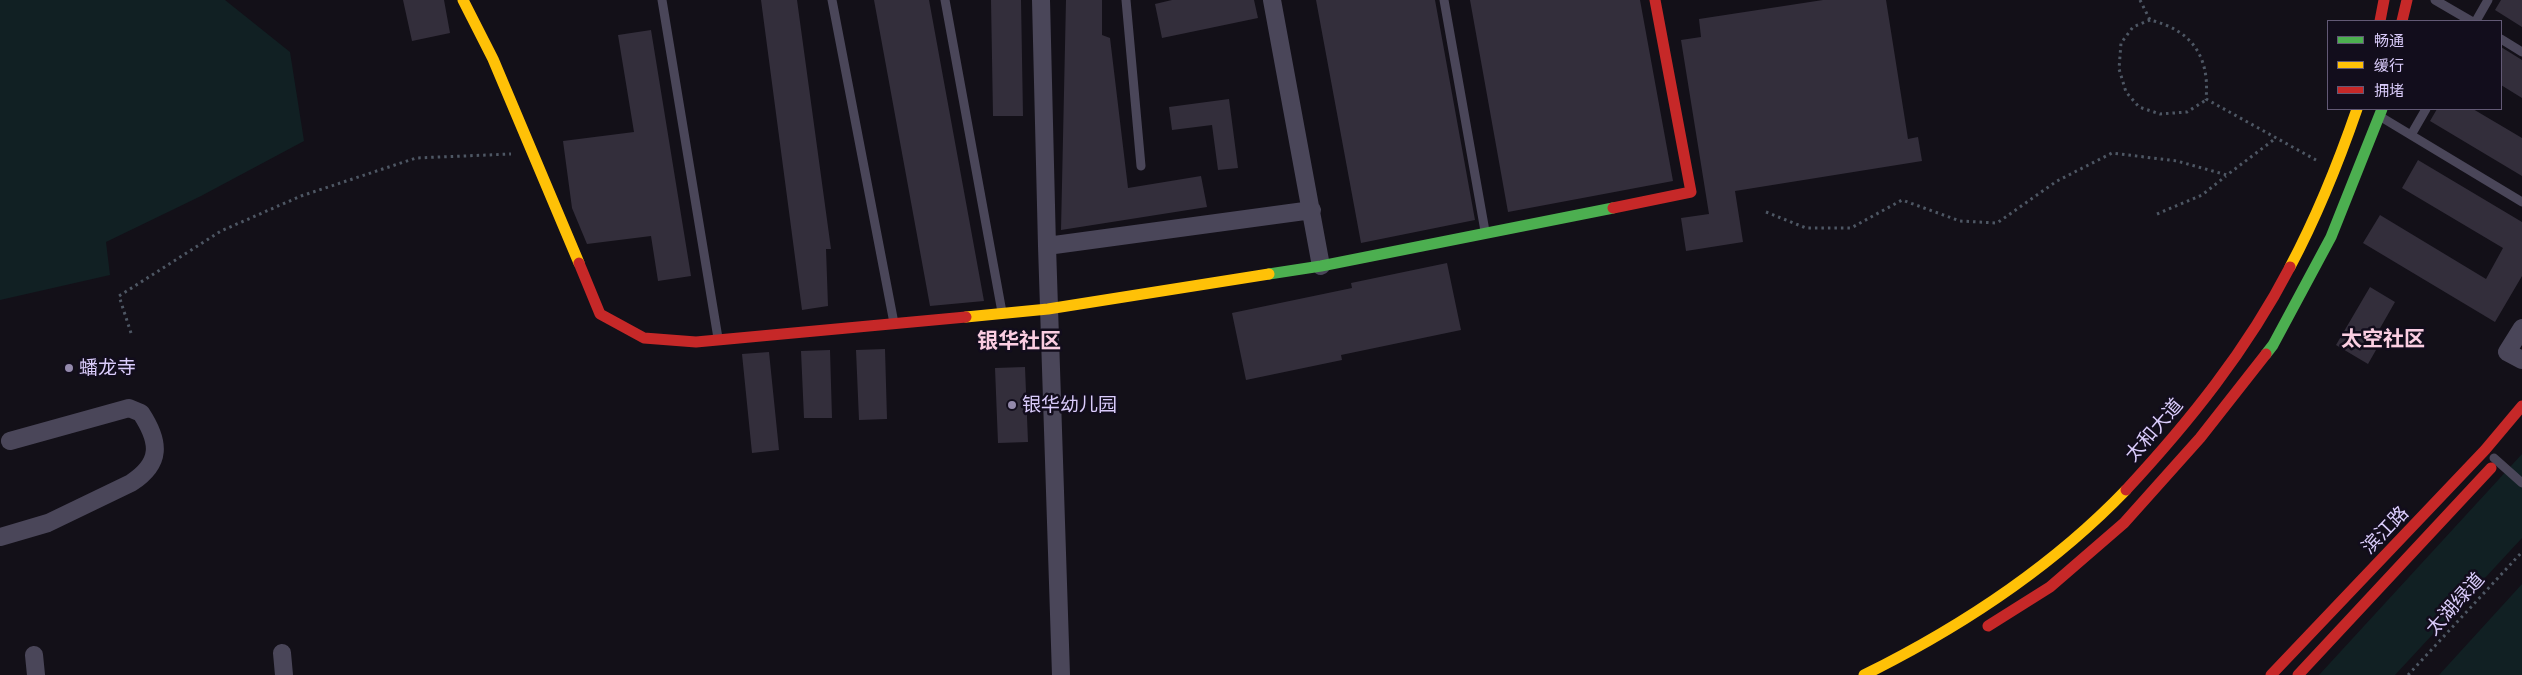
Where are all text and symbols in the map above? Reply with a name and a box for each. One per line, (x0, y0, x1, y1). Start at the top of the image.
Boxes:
legend (2327, 20, 2502, 110)
text: 畅通 (2374, 31, 2404, 49)
text: 缓行 (2374, 56, 2404, 74)
text: 拥堵 (2374, 81, 2404, 99)
district label: 太空社区 (2341, 326, 2425, 352)
district label: 银华社区 (977, 328, 1061, 354)
place label: 蟠龙寺 (79, 357, 136, 379)
marker: 蟠龙寺 (63, 362, 75, 374)
place label: 银华幼儿园 (1022, 394, 1117, 416)
street label: 太和大道 (2120, 394, 2188, 466)
marker: 银华幼儿园 (1006, 399, 1018, 411)
street label: 滨江路 (2357, 502, 2413, 558)
street label: 太湖绿道 (2421, 568, 2489, 640)

